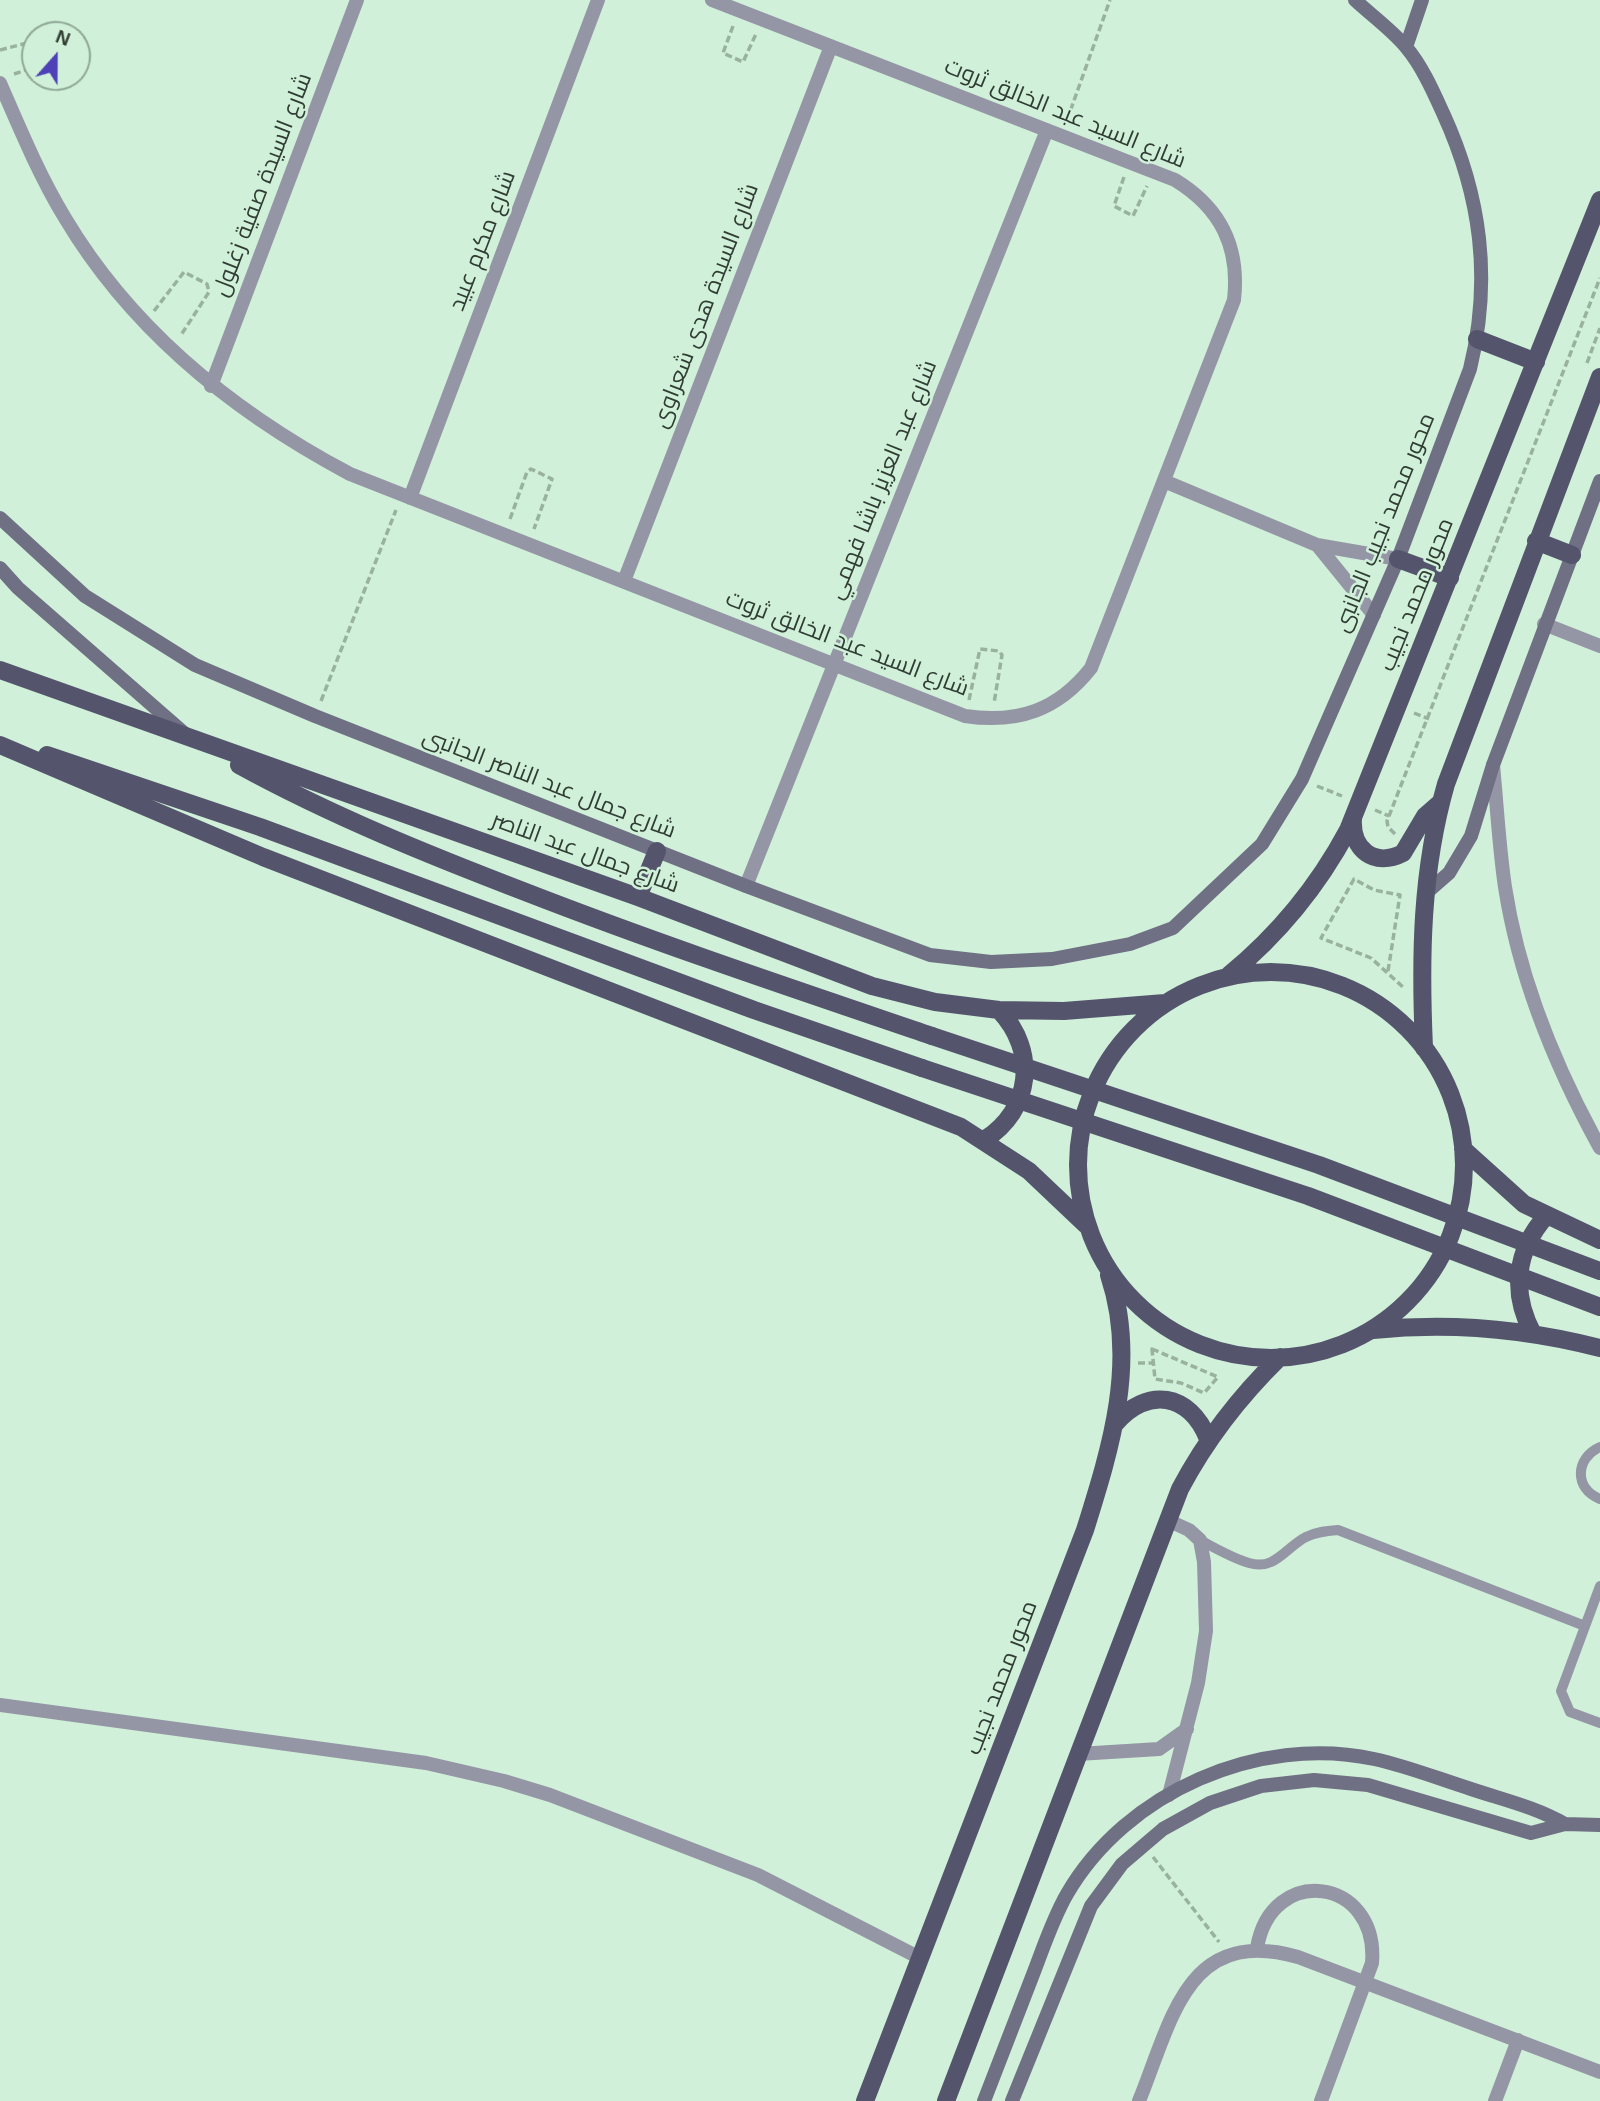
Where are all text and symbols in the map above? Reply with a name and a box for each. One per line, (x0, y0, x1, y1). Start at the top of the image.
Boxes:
north arrow (21, 21, 91, 91)
text: N (53, 26, 73, 50)
street label: شارع السيد عبد الخالق ثروت (940, 53, 1190, 175)
street label: شارع السيدة صفية زغلول (208, 69, 318, 301)
street label: شارع مكرم عبيد (444, 167, 522, 315)
street label: شارع السيدة هدى شعراوى (647, 180, 765, 432)
street label: شارع عبد العزيز باشا فهمي (822, 356, 944, 604)
street label: محور محمد نجيب الجانبى (1328, 409, 1442, 637)
street label: محور محمد نجيب (1374, 514, 1460, 676)
street label: شارع السيد عبد الخالق ثروت (722, 585, 972, 703)
street label: شارع جمال عبد الناصر الجانبى (418, 723, 680, 845)
street label: شارع جمال عبد الناصر (487, 806, 683, 900)
street label: محور محمد نجيب (960, 1597, 1044, 1759)

